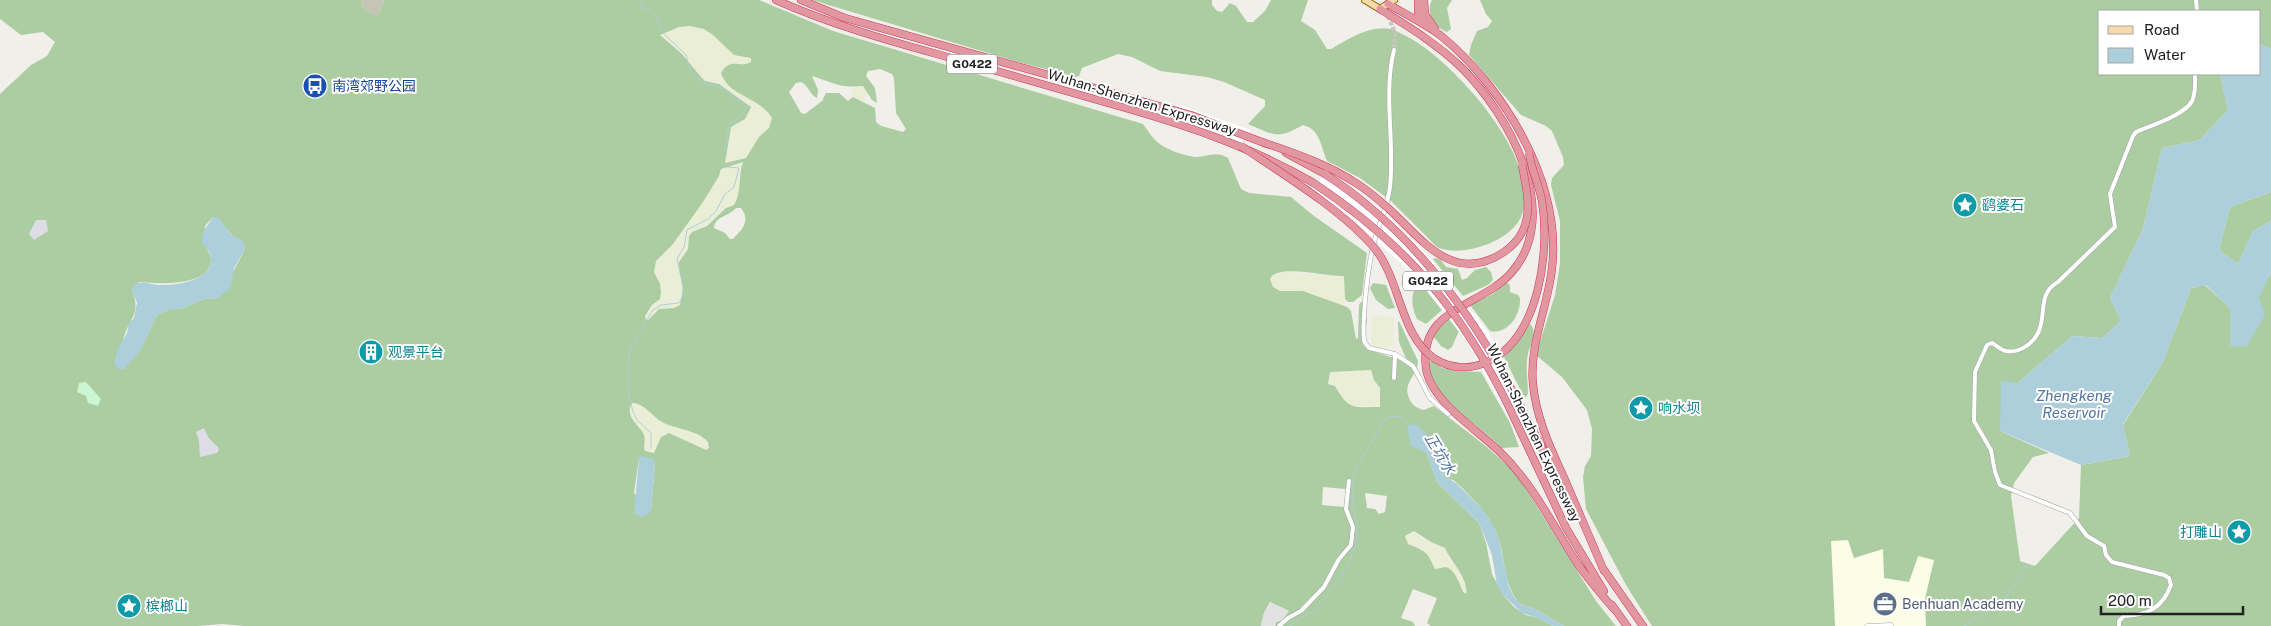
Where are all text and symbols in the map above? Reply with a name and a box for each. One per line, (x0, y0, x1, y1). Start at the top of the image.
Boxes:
legend (2098, 10, 2261, 75)
text: Road (2144, 21, 2180, 38)
text: Water (2144, 46, 2186, 63)
road number: G0422 (947, 54, 997, 74)
street label: Wuhan-Shenzhen Expressway (1046, 66, 1239, 138)
bus stop icon: 南湾郊野公园 (302, 73, 328, 99)
place label: 南湾郊野公园 (332, 78, 416, 94)
place icon: 鹞婆石 (1952, 192, 1978, 218)
place label: 鹞婆石 (1982, 197, 2024, 213)
road number: G0422 (1403, 272, 1453, 290)
building icon: 观景平台 (358, 339, 384, 365)
street label: Wuhan-Shenzhen Expressway (1484, 341, 1584, 525)
place label: 观景平台 (388, 344, 444, 360)
water label: Zhengkeng Reservoir (2036, 387, 2112, 421)
place icon: 响水坝 (1628, 395, 1654, 421)
place label: 响水坝 (1658, 400, 1700, 416)
water label: 正坑水 (1422, 430, 1460, 478)
place icon: 打雕山 (2226, 519, 2252, 545)
place label: 打雕山 (2180, 524, 2222, 540)
scale bar (2101, 584, 2244, 616)
office icon: Benhuan Academy (1872, 591, 1898, 617)
text: 200 m (2108, 592, 2152, 609)
place icon: 槟榔山 (116, 593, 142, 619)
place label: Benhuan Academy (1902, 596, 2024, 612)
place label: 槟榔山 (146, 598, 188, 614)

